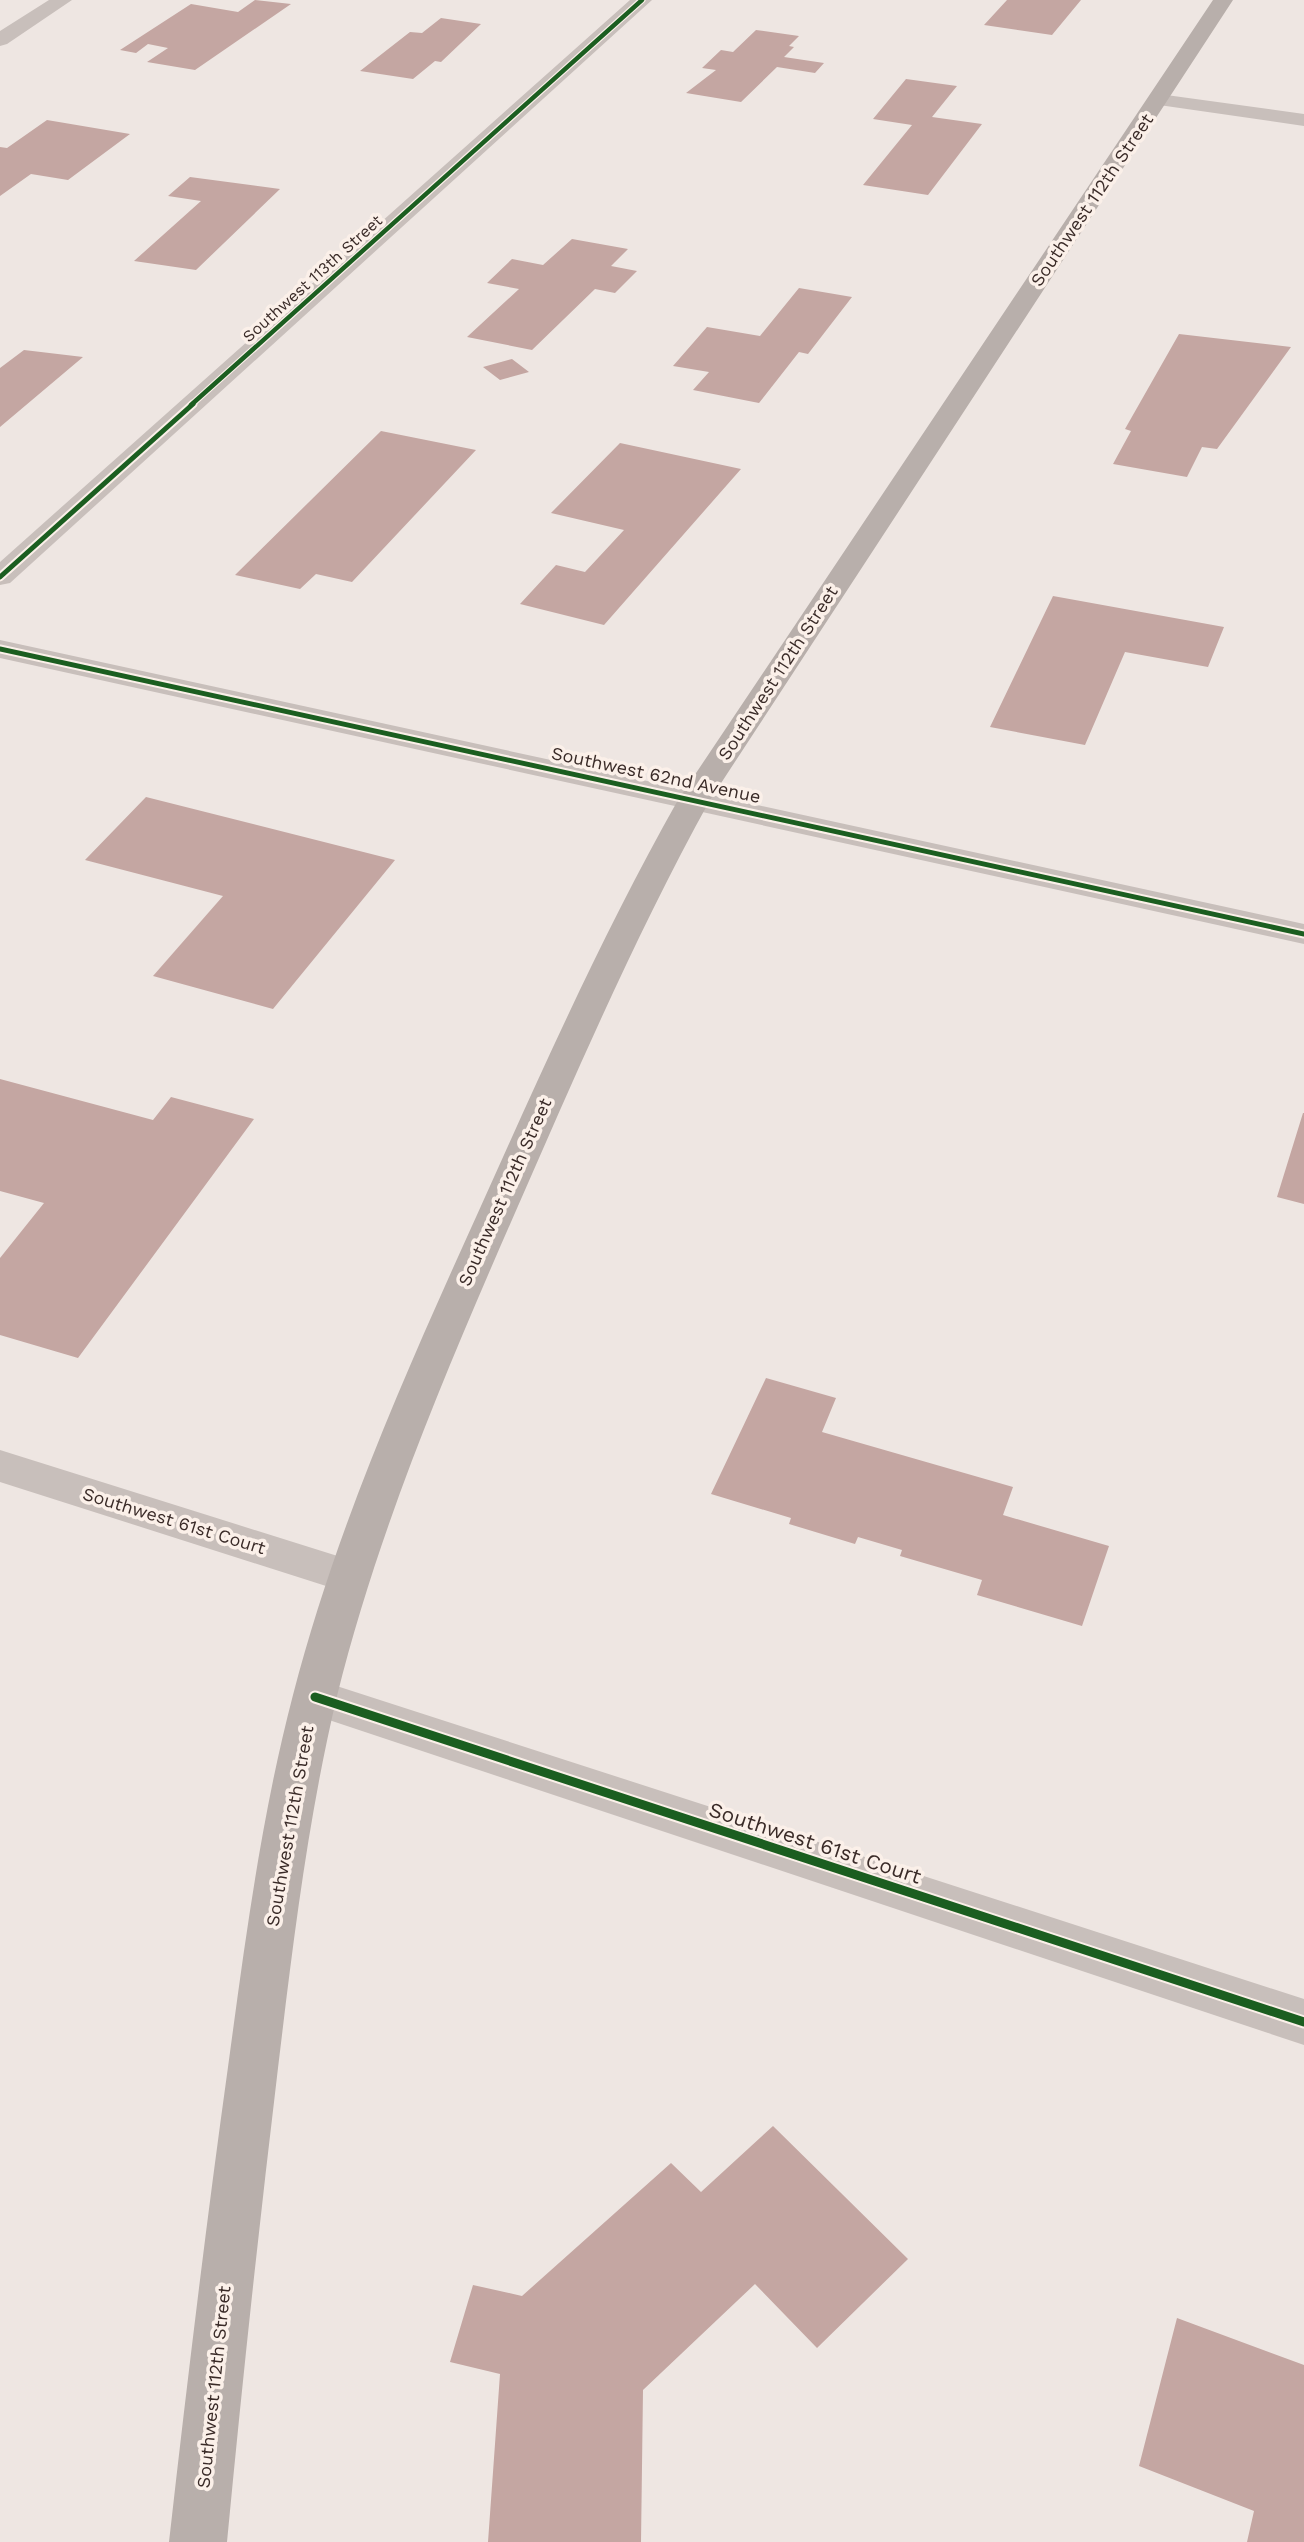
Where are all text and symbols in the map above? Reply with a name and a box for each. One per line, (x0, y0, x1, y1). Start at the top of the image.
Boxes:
street label: Southwest 112th Street (1026, 109, 1157, 290)
street label: Southwest 113th Street (239, 211, 386, 346)
street label: Southwest 112th Street (713, 581, 842, 764)
street label: Southwest 62nd Avenue (550, 742, 763, 807)
street label: Southwest 112th Street (454, 1094, 556, 1289)
street label: Southwest 61st Court (80, 1483, 269, 1558)
street label: Southwest 112th Street (261, 1723, 318, 1928)
street label: Southwest 61st Court (706, 1796, 925, 1889)
street label: Southwest 112th Street (192, 2284, 235, 2489)

